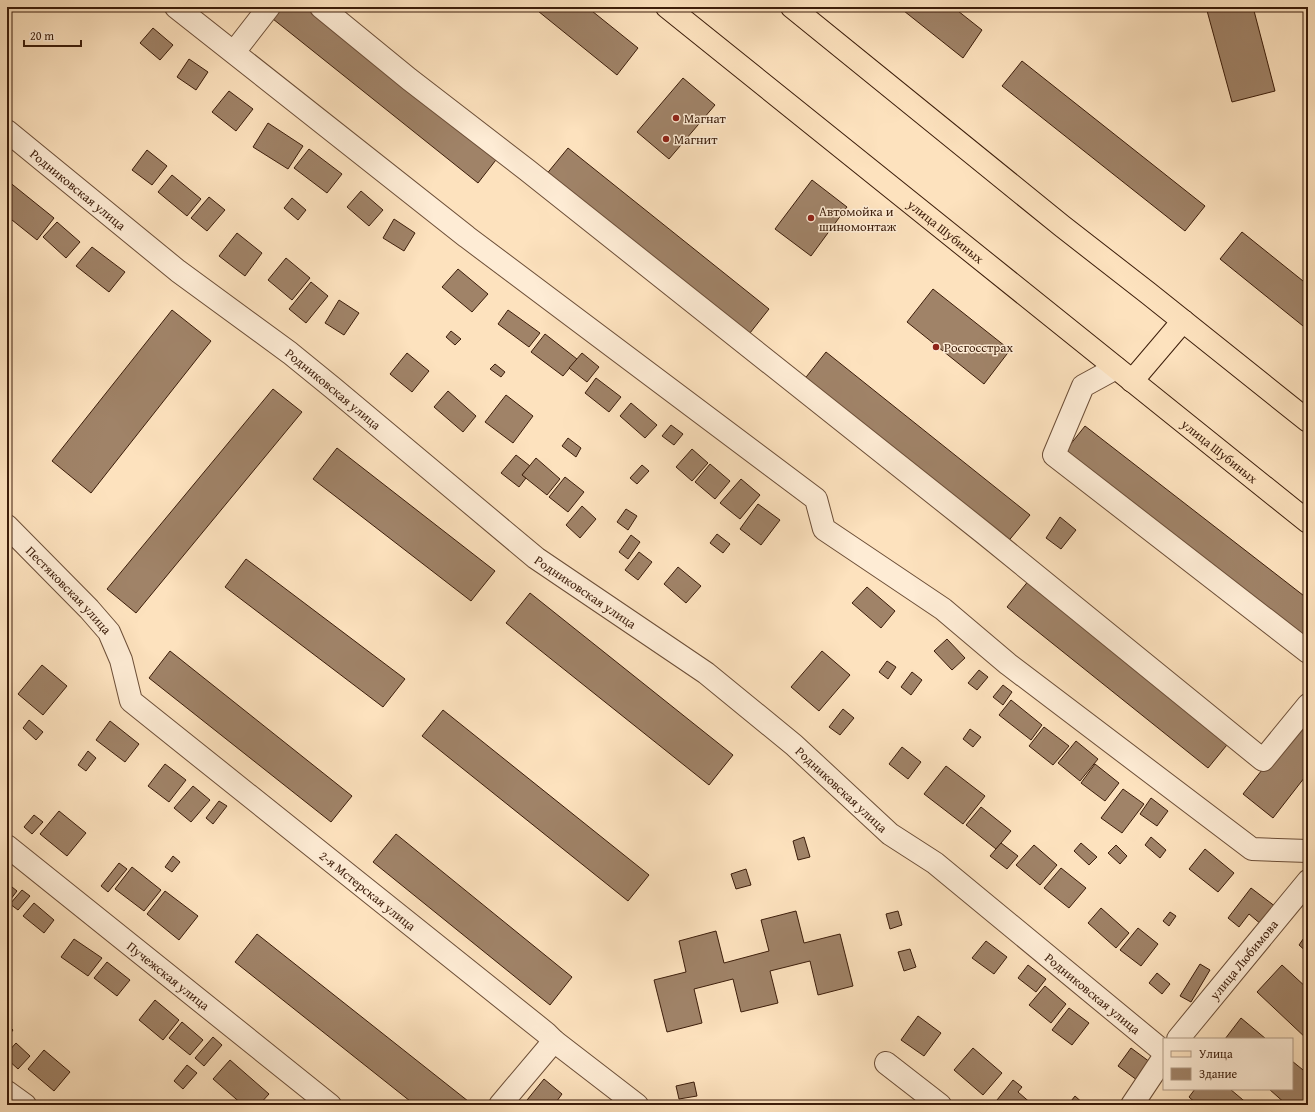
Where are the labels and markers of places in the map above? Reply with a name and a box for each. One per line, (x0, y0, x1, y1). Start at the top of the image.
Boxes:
place label: Магнат (684, 109, 727, 128)
marker: Магнат (671, 113, 681, 123)
place label: Магнит (674, 130, 718, 149)
marker: Магнит (661, 134, 671, 144)
place label: Автомойка и шиномонтаж (819, 202, 897, 236)
marker: Автомойка и шиномонтаж (806, 213, 816, 223)
place label: Росгосстрах (944, 338, 1014, 357)
marker: Росгосстрах (931, 342, 941, 352)

